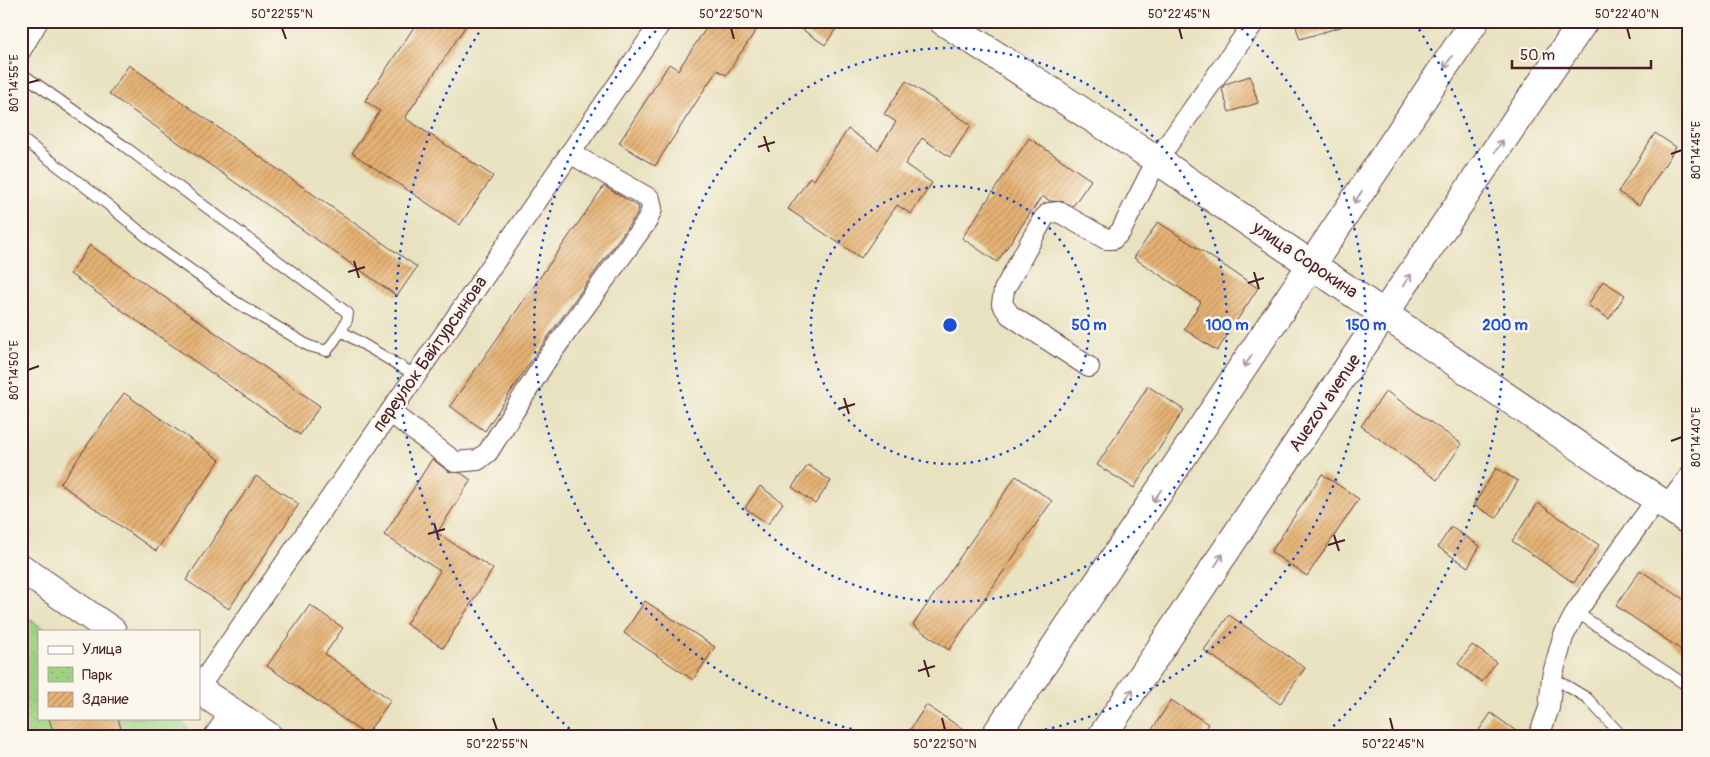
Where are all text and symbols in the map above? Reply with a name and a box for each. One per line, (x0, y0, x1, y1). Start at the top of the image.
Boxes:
text: 50°22'55"N (251, 7, 313, 22)
text: 50°22'50"N (699, 7, 763, 22)
text: 50°22'45"N (1148, 7, 1210, 22)
text: 50°22'40"N (1595, 7, 1659, 22)
scale bar (1512, 38, 1651, 70)
text: 50 m (1520, 46, 1555, 65)
text: 80°14'55"E (7, 54, 22, 112)
one-way arrow (1443, 55, 1453, 69)
text: 80°14'45"E (1689, 121, 1704, 179)
one-way arrow (1494, 139, 1504, 153)
one-way arrow (1353, 190, 1363, 204)
street label: улица Сорокина (1247, 216, 1362, 304)
street label: переулок Байтурсынова (368, 272, 492, 436)
one-way arrow (1402, 273, 1412, 287)
centre of rings (941, 316, 959, 334)
text: 50 m (1072, 316, 1106, 335)
text: 100 m (1206, 316, 1248, 335)
text: 150 m (1346, 316, 1386, 335)
text: 200 m (1482, 316, 1528, 335)
text: 80°14'50"E (7, 340, 22, 400)
street label: Auezov avenue (1284, 350, 1366, 456)
one-way arrow (1243, 354, 1253, 368)
text: 80°14'40"E (1689, 407, 1704, 467)
one-way arrow (1152, 488, 1162, 502)
one-way arrow (1214, 554, 1224, 568)
legend (38, 630, 200, 720)
text: Улица (82, 640, 122, 659)
text: Парк (82, 666, 113, 685)
one-way arrow (1124, 689, 1134, 703)
text: Здание (82, 690, 129, 709)
text: 50°22'55"N (466, 737, 528, 752)
text: 50°22'50"N (913, 737, 977, 752)
text: 50°22'45"N (1362, 737, 1424, 752)

